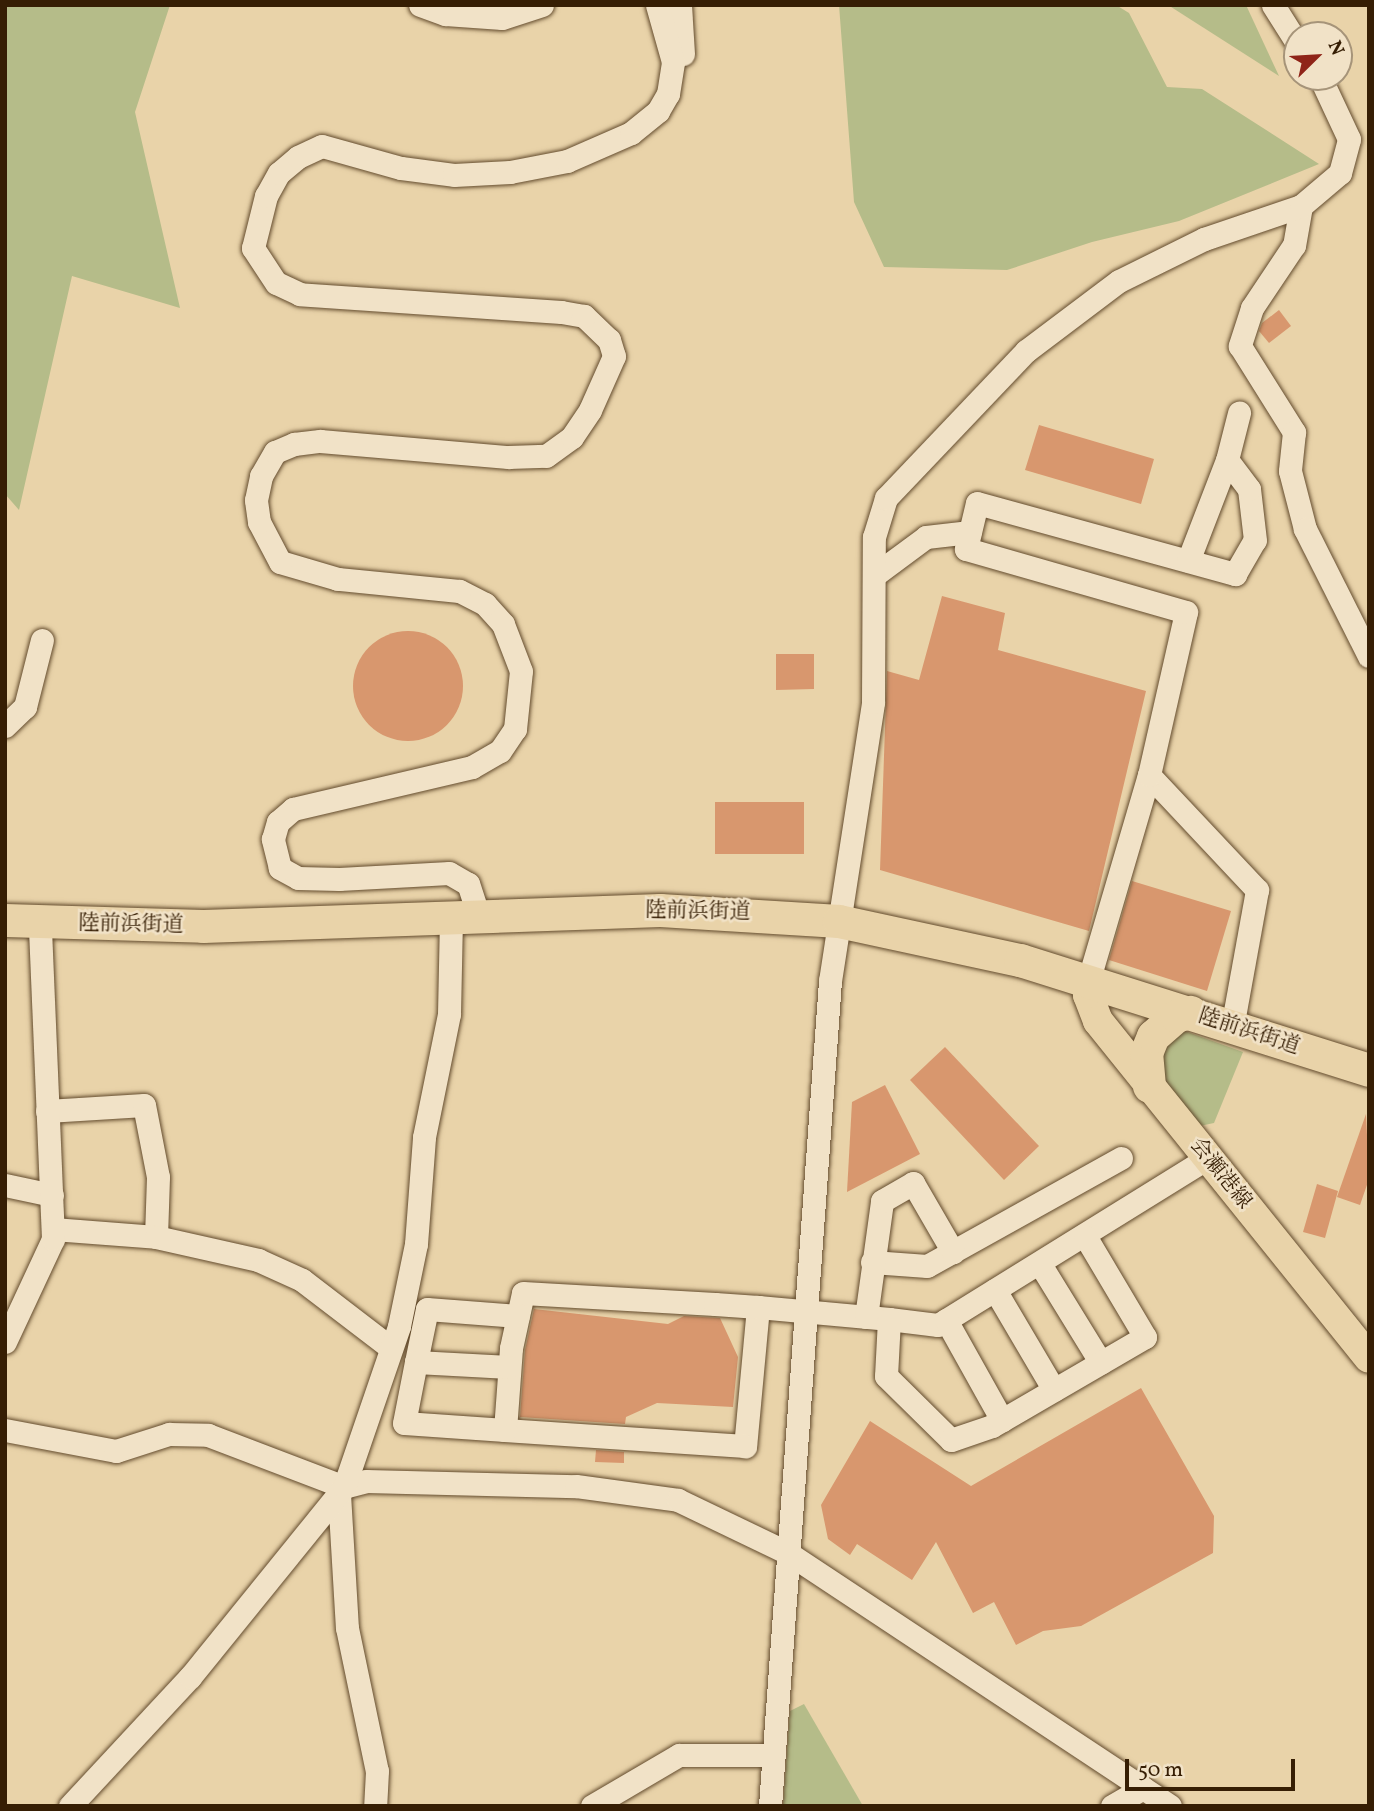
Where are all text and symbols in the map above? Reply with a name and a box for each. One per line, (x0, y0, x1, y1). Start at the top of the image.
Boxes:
north arrow (1283, 21, 1353, 91)
text: N (1321, 37, 1350, 60)
street label: 陸前浜街道 (645, 898, 751, 926)
street label: 陸前浜街道 (78, 911, 184, 939)
street label: 陸前浜街道 (1195, 1004, 1303, 1060)
street label: 会瀬港線 (1184, 1133, 1256, 1215)
scale bar (1129, 1744, 1299, 1788)
text: 50 m (1138, 1756, 1183, 1785)

